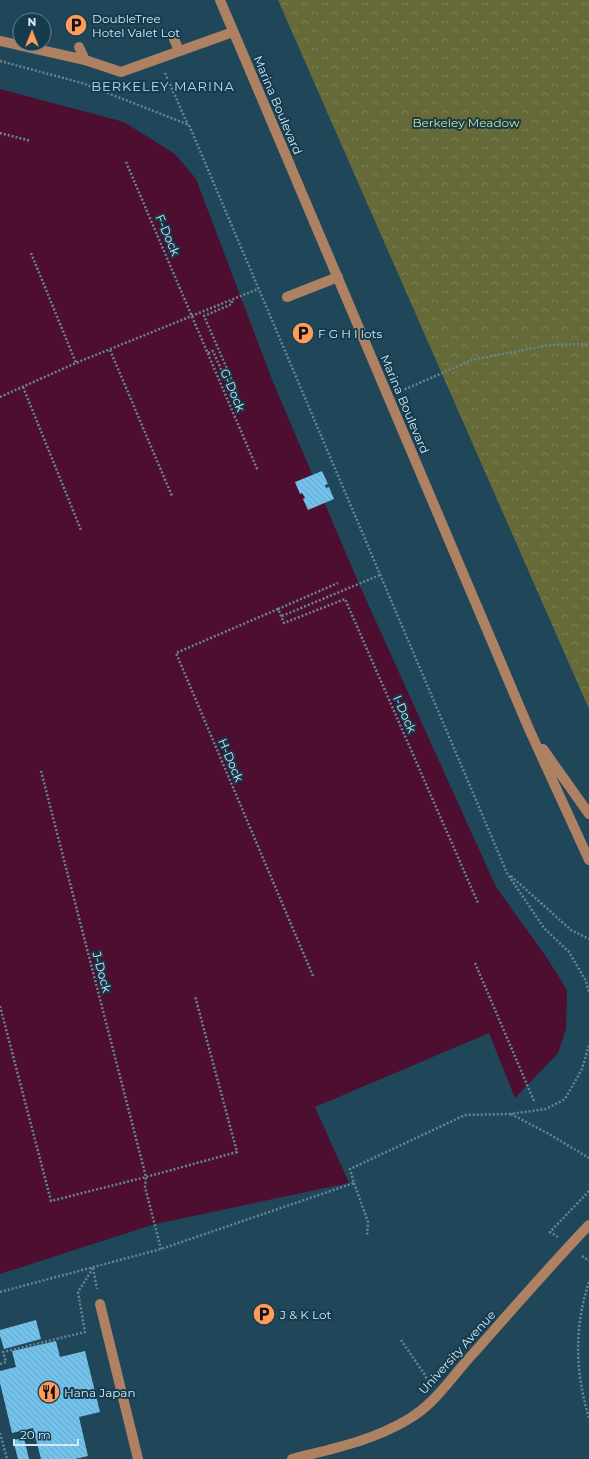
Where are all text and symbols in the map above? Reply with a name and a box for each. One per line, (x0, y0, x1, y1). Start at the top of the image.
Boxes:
place label: DoubleTree Hotel Valet Lot (92, 11, 180, 40)
north arrow (12, 12, 52, 52)
parking icon: DoubleTree Hotel Valet Lot (63, 12, 89, 38)
text: N (28, 15, 36, 29)
street label: Marina Boulevard (250, 53, 306, 157)
district label: BERKELEY MARINA (91, 78, 235, 94)
park label: Berkeley Meadow (413, 115, 520, 130)
street label: F-Dock (153, 212, 184, 259)
parking icon: F G H I lots (290, 320, 316, 346)
place label: F G H I lots (318, 326, 382, 341)
street label: Marina Boulevard (377, 352, 433, 456)
street label: G-Dock (217, 366, 249, 414)
street label: I-Dock (390, 693, 420, 736)
street label: H-Dock (215, 736, 247, 785)
street label: J-Dock (89, 949, 115, 995)
parking icon: J & K Lot (251, 1301, 277, 1327)
place label: J & K Lot (279, 1307, 332, 1322)
street label: University Avenue (415, 1307, 499, 1397)
restaurant icon: Hana Japan (36, 1379, 62, 1405)
place label: Hana Japan (64, 1385, 136, 1400)
scale bar (14, 1421, 78, 1447)
text: 20 m (20, 1427, 51, 1442)

